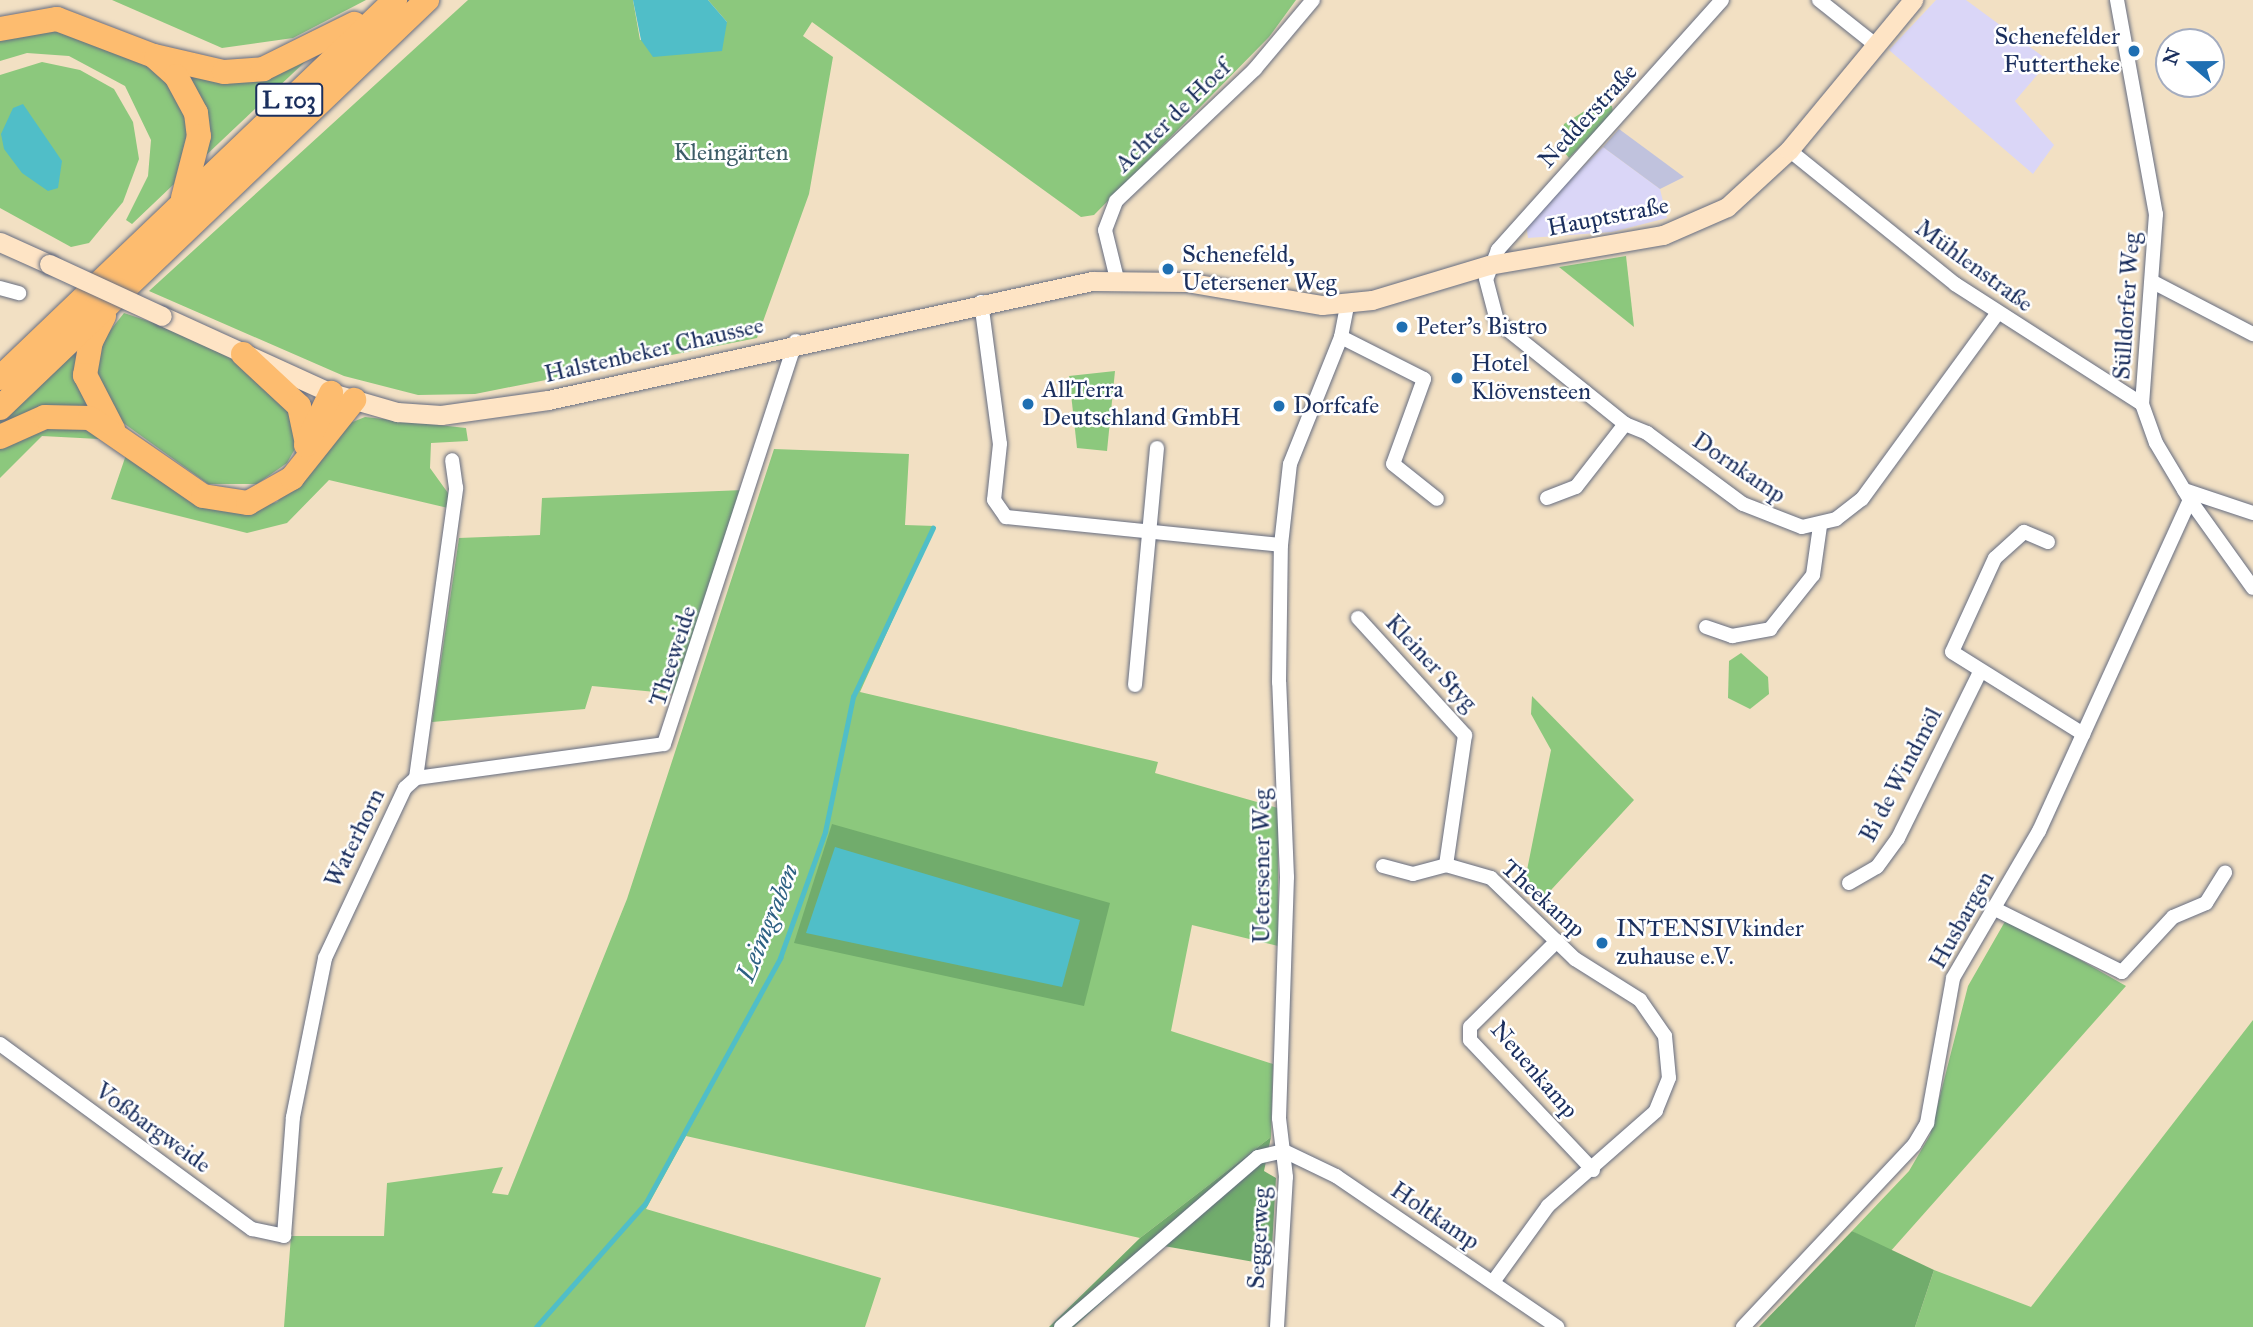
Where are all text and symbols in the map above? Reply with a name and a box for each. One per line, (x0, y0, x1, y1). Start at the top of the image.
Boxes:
place label: Schenefelder Futtertheke (1994, 23, 2120, 79)
north arrow (2155, 28, 2225, 98)
marker: Schenefelder Futtertheke (2126, 43, 2142, 59)
text: N (2158, 45, 2185, 68)
street label: Achter de Hoef (1109, 54, 1237, 178)
street label: Nedderstraße (1533, 58, 1643, 174)
road number: L 103 (254, 80, 324, 120)
park label: Kleingärten (674, 139, 788, 167)
street label: Hauptstraße (1545, 191, 1671, 243)
street label: Mühlenstraße (1909, 214, 2039, 318)
street label: Sülldorfer Weg (2107, 231, 2147, 381)
place label: Schenefeld, Uetersener Weg (1182, 241, 1337, 297)
marker: Schenefeld, Uetersener Weg (1160, 261, 1176, 277)
street label: Halstenbeker Chaussee (541, 311, 767, 389)
place label: Peter's Bistro (1416, 313, 1547, 341)
marker: Peter's Bistro (1394, 319, 1410, 335)
place label: Hotel Klövensteen (1471, 350, 1591, 406)
marker: Hotel Klövensteen (1449, 370, 1465, 386)
place label: AllTerra Deutschland GmbH (1042, 376, 1241, 432)
place label: Dorfcafe (1293, 392, 1379, 420)
marker: AllTerra Deutschland GmbH (1020, 396, 1036, 412)
marker: Dorfcafe (1271, 398, 1287, 414)
street label: Dornkamp (1687, 426, 1791, 510)
street label: Theeweide (643, 602, 703, 710)
street label: Kleiner Styg (1379, 609, 1483, 717)
street label: Bi de Windmöl (1854, 703, 1948, 847)
street label: Waterhorn (319, 784, 391, 892)
street label: Uetersener Weg (1248, 789, 1276, 943)
street label: Theekamp (1495, 854, 1591, 944)
water label: Leimgraben (730, 860, 806, 986)
street label: Husbargen (1923, 866, 2001, 974)
place label: INTENSIVkinder zuhause e.V. (1616, 915, 1804, 971)
marker: INTENSIVkinder zuhause e.V. (1594, 935, 1610, 951)
street label: Neuenkamp (1484, 1016, 1584, 1124)
street label: Voßbargweide (90, 1076, 216, 1180)
street label: Holtkamp (1385, 1176, 1485, 1256)
street label: Seggerweg (1242, 1186, 1276, 1290)

